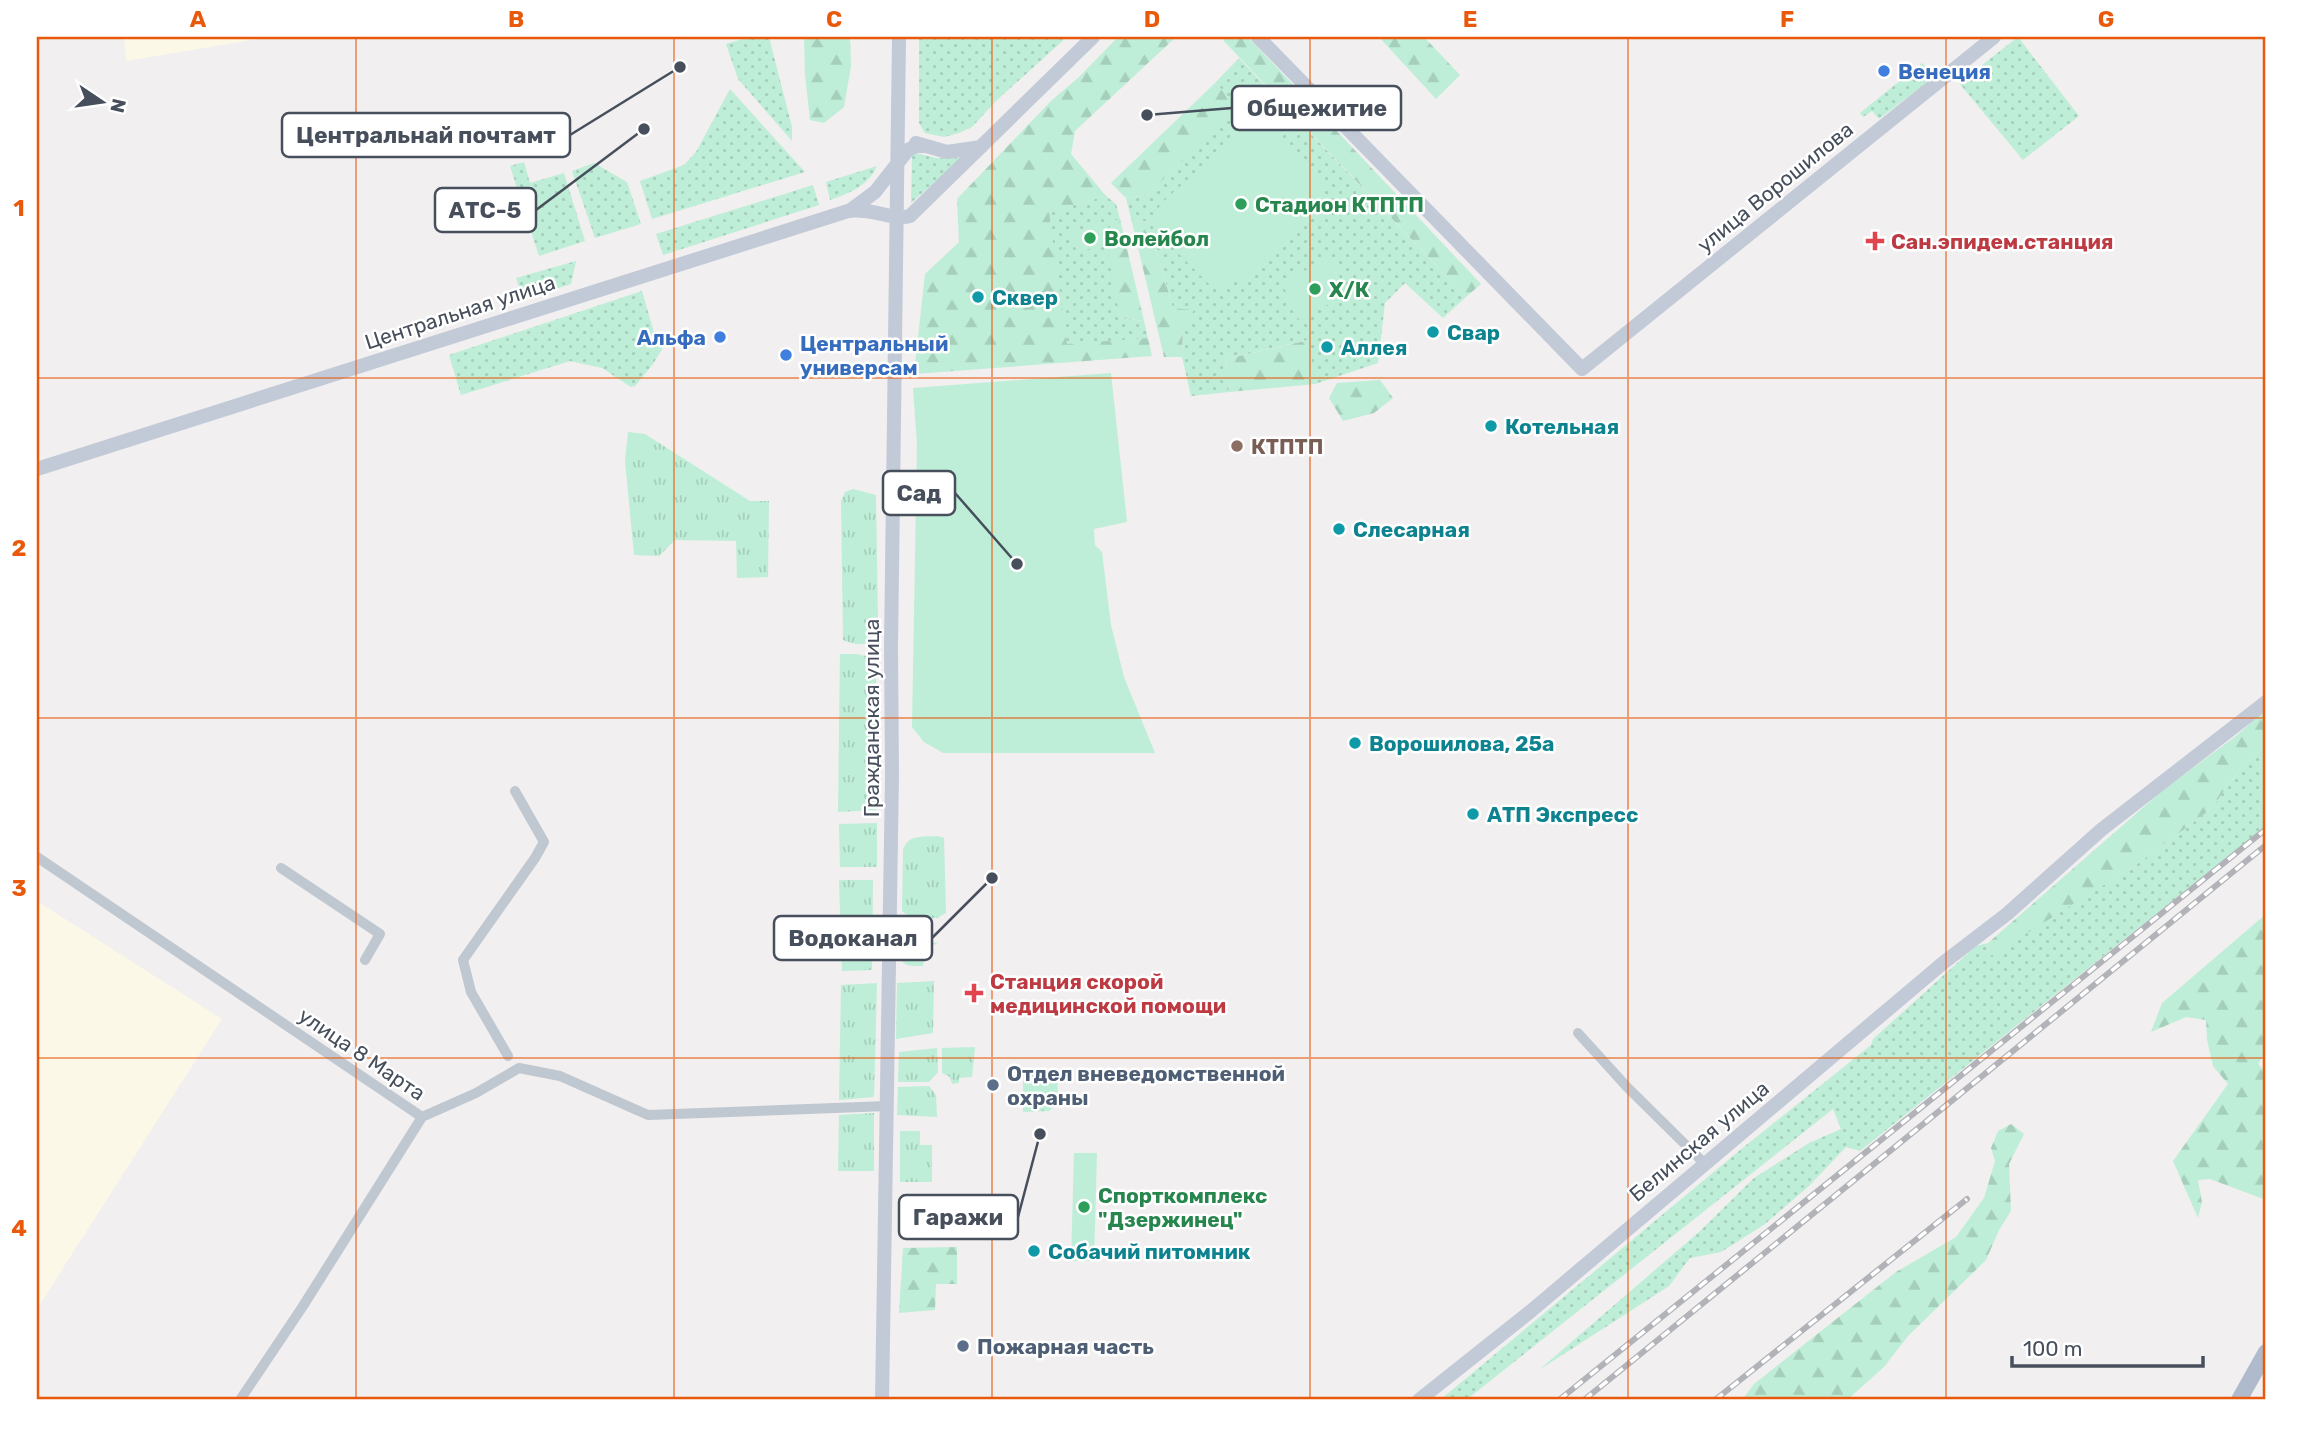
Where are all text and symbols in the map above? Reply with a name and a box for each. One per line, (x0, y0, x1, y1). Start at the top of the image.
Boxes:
text: A (190, 5, 207, 33)
text: B (508, 5, 524, 33)
text: C (826, 5, 842, 33)
text: D (1144, 5, 1160, 33)
text: E (1463, 5, 1477, 33)
text: F (1780, 5, 1794, 33)
text: G (2098, 5, 2114, 33)
place label: Венеция (1898, 59, 1991, 84)
marker: Венеция (1876, 63, 1892, 79)
north arrow (66, 66, 136, 136)
callout: Общежитие (1232, 86, 1401, 130)
text: Общежитие (1247, 94, 1387, 122)
text: N (105, 96, 131, 115)
callout: Центральнай почтамт (282, 113, 570, 157)
street label: улица Ворошилова (1692, 117, 1858, 257)
text: Центральнай почтамт (296, 121, 556, 149)
callout: АТС-5 (435, 188, 536, 232)
place label: Стадион КТПТП (1255, 192, 1424, 217)
text: 1 (13, 194, 25, 222)
text: АТС-5 (449, 196, 522, 224)
marker: Стадион КТПТП (1233, 196, 1249, 212)
place label: Волейбол (1104, 226, 1209, 251)
place label: Сан.эпидем.станция (1891, 229, 2114, 254)
marker: Волейбол (1082, 230, 1098, 246)
marker: Сан.эпидем.станция (1865, 231, 1885, 251)
street label: Центральная улица (362, 269, 558, 355)
place label: Х/К (1329, 277, 1370, 302)
marker: Х/К (1307, 281, 1323, 297)
place label: Сквер (992, 285, 1058, 310)
marker: Сквер (970, 289, 986, 305)
place label: Свар (1447, 320, 1500, 345)
marker: Свар (1425, 324, 1441, 340)
place label: Альфа (637, 325, 706, 350)
marker: Альфа (712, 329, 728, 345)
place label: Центральный универсам (800, 331, 948, 380)
place label: Аллея (1341, 335, 1407, 360)
marker: Аллея (1319, 339, 1335, 355)
marker: Центральный универсам (778, 347, 794, 363)
place label: Котельная (1505, 414, 1619, 439)
marker: Котельная (1483, 418, 1499, 434)
place label: КТПТП (1251, 434, 1323, 459)
marker: КТПТП (1229, 438, 1245, 454)
callout: Сад (883, 471, 955, 515)
text: Сад (897, 479, 941, 507)
place label: Слесарная (1353, 517, 1470, 542)
marker: Слесарная (1331, 521, 1347, 537)
text: 2 (12, 534, 26, 562)
street label: Гражданская улица (859, 619, 884, 817)
place label: Ворошилова, 25а (1369, 731, 1555, 756)
marker: Ворошилова, 25а (1347, 735, 1363, 751)
place label: АТП Экспресс (1487, 802, 1638, 827)
marker: АТП Экспресс (1465, 806, 1481, 822)
text: 3 (11, 874, 27, 902)
callout: Водоканал (774, 916, 932, 960)
text: Водоканал (788, 924, 918, 952)
place label: Станция скорой медицинской помощи (990, 969, 1226, 1018)
marker: Станция скорой медицинской помощи (964, 983, 984, 1003)
street label: улица 8 Марта (294, 1002, 430, 1106)
place label: Отдел вневедомственной охраны (1007, 1061, 1285, 1110)
street label: Белинская улица (1624, 1075, 1774, 1207)
marker: Отдел вневедомственной охраны (985, 1077, 1001, 1093)
place label: Спорткомплекс "Дзержинец" (1098, 1183, 1267, 1232)
callout: Гаражи (899, 1195, 1018, 1239)
marker: Спорткомплекс "Дзержинец" (1076, 1199, 1092, 1215)
text: Гаражи (913, 1203, 1003, 1231)
text: 4 (11, 1214, 27, 1242)
place label: Собачий питомник (1048, 1239, 1251, 1264)
marker: Собачий питомник (1026, 1243, 1042, 1259)
scale bar (2012, 1325, 2203, 1369)
place label: Пожарная часть (977, 1334, 1154, 1359)
text: 100 m (2023, 1336, 2082, 1361)
marker: Пожарная часть (955, 1338, 971, 1354)

